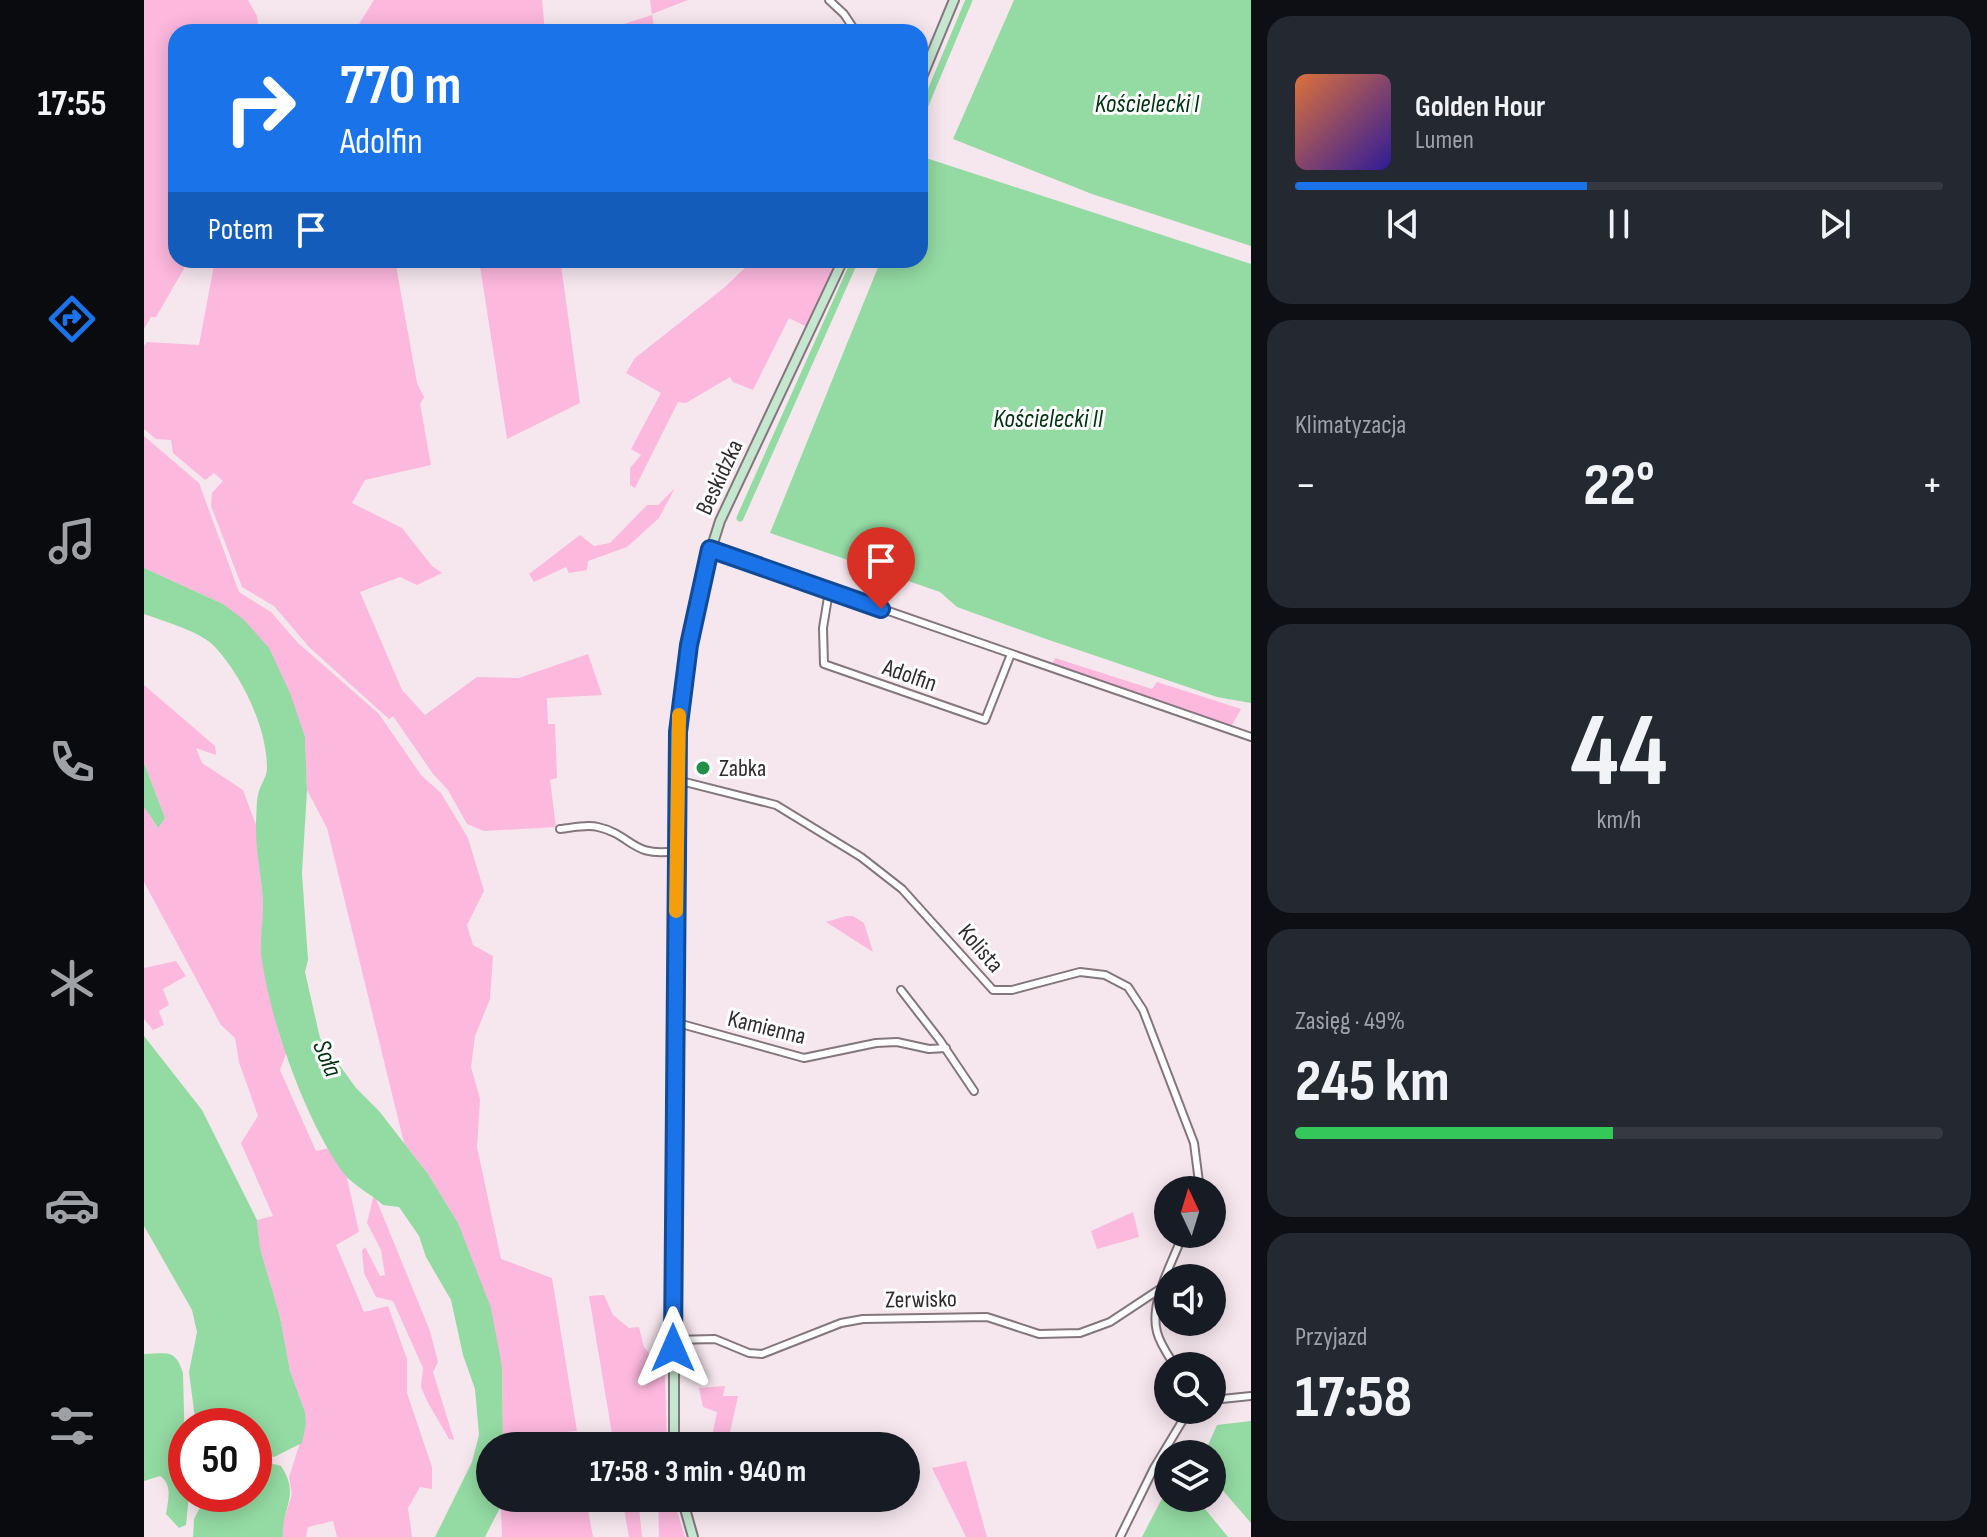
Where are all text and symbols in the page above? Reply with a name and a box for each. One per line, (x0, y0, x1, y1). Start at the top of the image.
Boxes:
text: 770 m (340, 53, 461, 120)
icon: right (208, 56, 312, 160)
text: 17:55 (37, 83, 107, 126)
water label: Kościelecki I (1095, 89, 1200, 120)
text: Golden Hour (1415, 89, 1545, 125)
text: Adolfin (340, 121, 423, 164)
text: Lumen (1415, 125, 1474, 156)
icon: previous (1381, 202, 1425, 246)
icon: pause (1597, 202, 1641, 246)
icon: next (1813, 202, 1857, 246)
icon: arrive (289, 208, 333, 252)
text: Potem (208, 212, 273, 248)
icon: directions (44, 291, 100, 347)
water label: Kościelecki II (993, 404, 1104, 435)
text: Klimatyzacja (1295, 410, 1406, 441)
street label: Beskidzka (689, 435, 749, 519)
text: 22° (1583, 450, 1655, 522)
text: − (1295, 459, 1317, 512)
text: + (1921, 459, 1943, 512)
icon: music (44, 513, 100, 569)
pin (847, 527, 915, 609)
icon: arrive (859, 539, 903, 583)
street label: Adolfin (878, 652, 941, 698)
text: 44 (1570, 690, 1668, 815)
icon: phone (44, 734, 100, 790)
place label: Zabka (719, 754, 766, 783)
marker: Zabka (694, 759, 712, 777)
text: km/h (1597, 805, 1641, 836)
street label: Kolista (952, 918, 1010, 979)
icon: climate (44, 955, 100, 1011)
street label: Kamienna (725, 1004, 809, 1051)
text: Zasięg · 49% (1295, 1006, 1405, 1037)
water label: Soła (305, 1036, 348, 1082)
text: 245 km (1295, 1046, 1450, 1118)
north arrow (1154, 1176, 1226, 1248)
map controls (1154, 1176, 1226, 1512)
icon: car (44, 1177, 100, 1233)
button: sound (1154, 1264, 1226, 1336)
street label: Zerwisko (885, 1284, 957, 1315)
position arrow (631, 1306, 715, 1390)
text: Przyjazd (1295, 1322, 1367, 1353)
button: search (1154, 1352, 1226, 1424)
text: 17:58 (1295, 1362, 1412, 1434)
icon: filters (44, 1398, 100, 1454)
speed limit sign: 50 (168, 1408, 272, 1512)
button: layers (1154, 1440, 1226, 1512)
text: 17:58 · 3 min · 940 m (590, 1454, 806, 1490)

